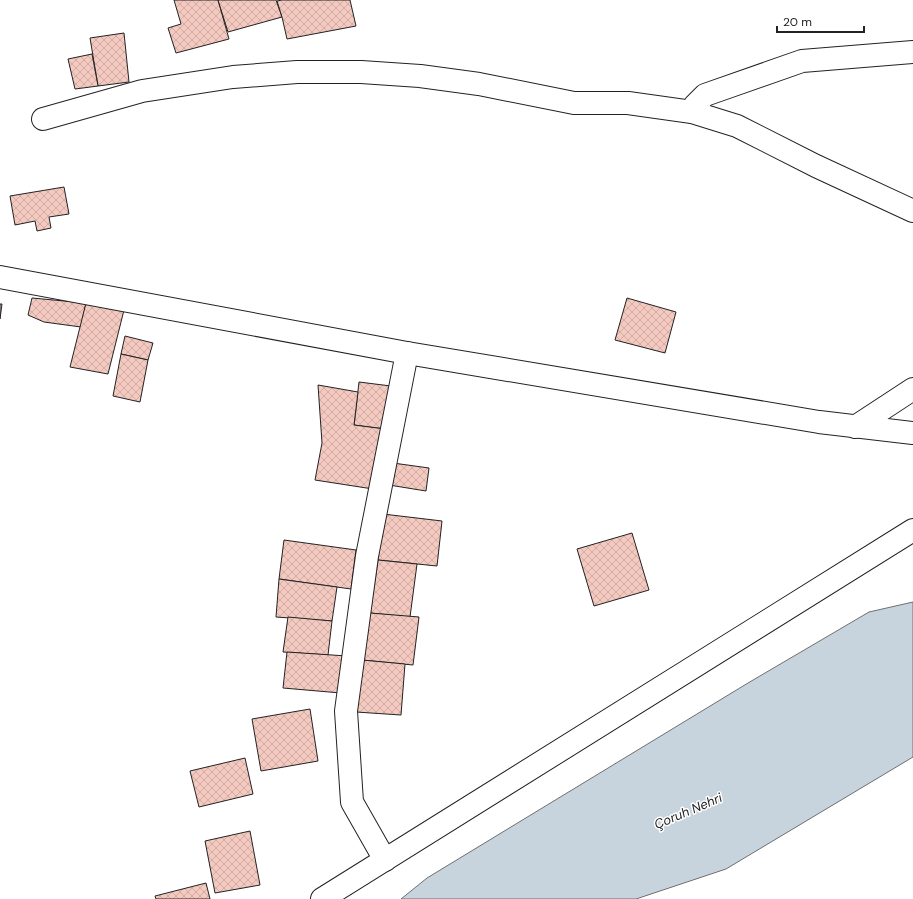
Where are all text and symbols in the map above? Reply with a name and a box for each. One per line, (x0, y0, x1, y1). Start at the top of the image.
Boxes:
scale bar (777, 8, 864, 34)
text: 20 m (783, 14, 812, 30)
water label: Çoruh Nehri (651, 789, 725, 833)

